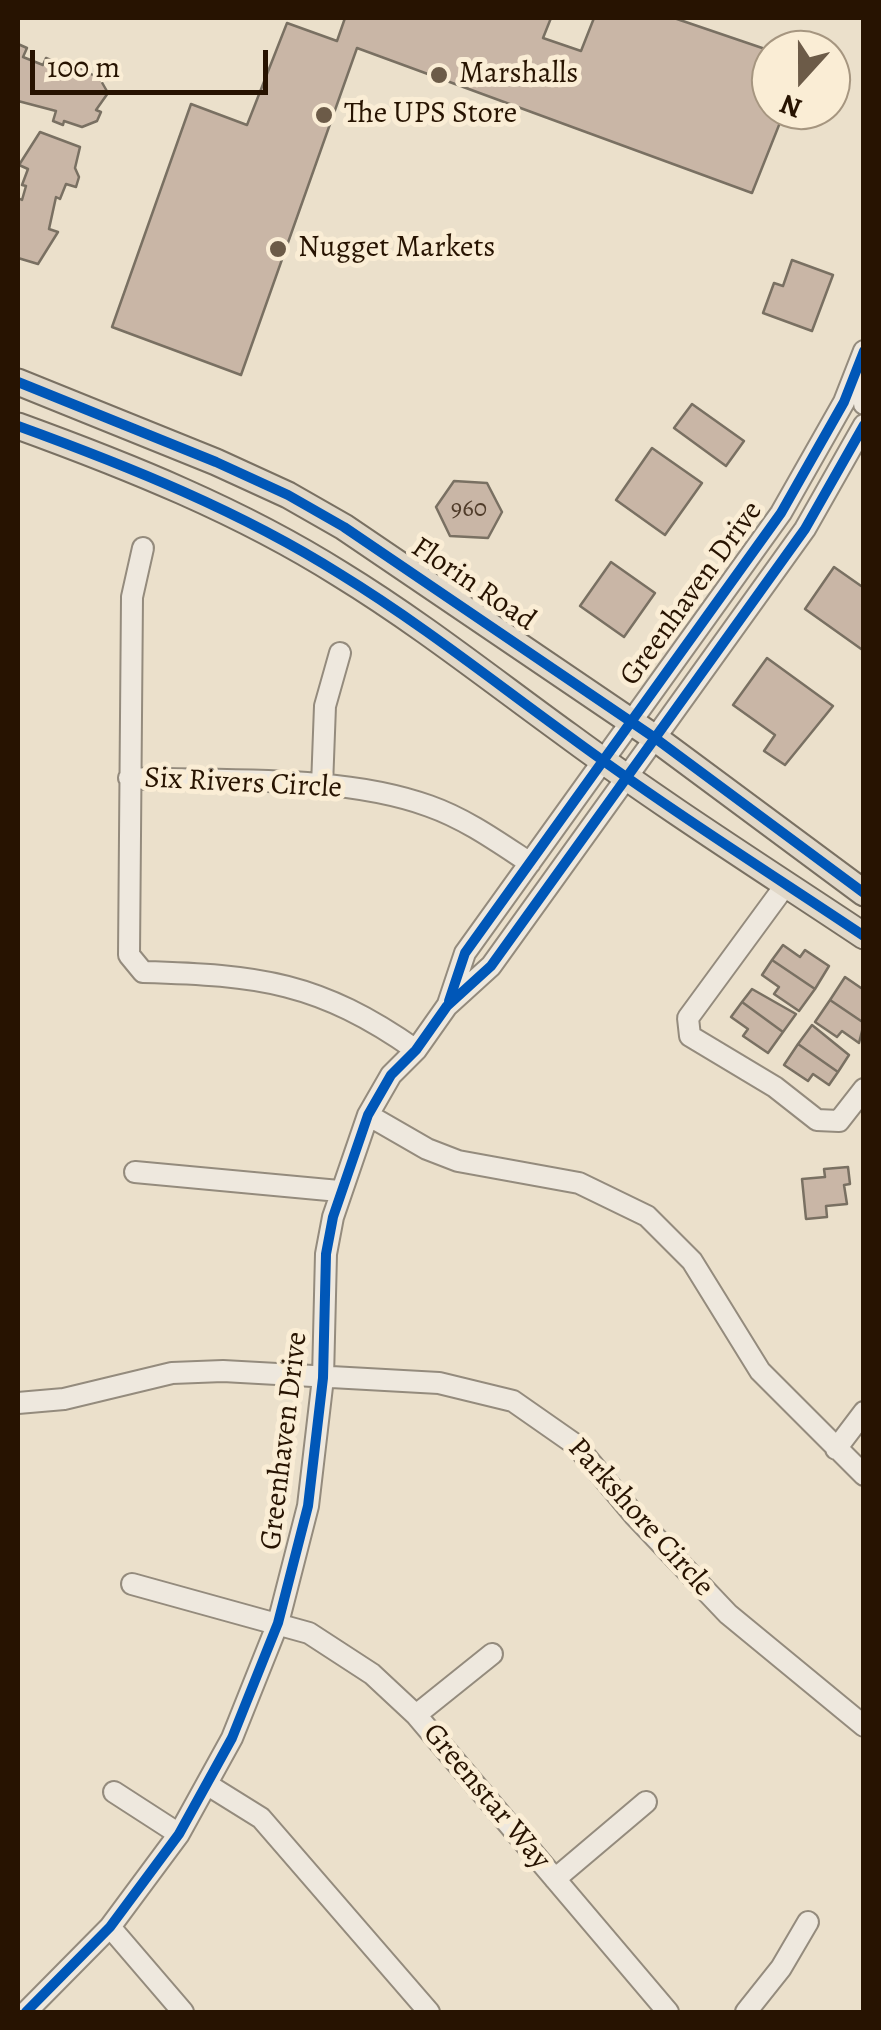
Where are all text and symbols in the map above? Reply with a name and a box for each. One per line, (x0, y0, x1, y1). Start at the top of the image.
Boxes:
scale bar (35, 30, 272, 92)
north arrow (751, 30, 851, 130)
text: 100 m (47, 47, 120, 87)
place label: Marshalls (459, 57, 578, 93)
marker: Marshalls (428, 64, 450, 86)
text: N (775, 85, 807, 128)
place label: The UPS Store (344, 97, 517, 133)
marker: The UPS Store (313, 104, 335, 126)
place label: Nugget Markets (298, 231, 495, 267)
marker: Nugget Markets (267, 238, 289, 260)
house number: 960 (451, 495, 487, 525)
street label: Greenhaven Drive (613, 495, 771, 693)
street label: Florin Road (404, 530, 542, 640)
street label: Six Rivers Circle (143, 761, 343, 807)
street label: Greenhaven Drive (254, 1330, 316, 1552)
street label: Parkshore Circle (559, 1431, 721, 1605)
street label: Greenstar Way (414, 1717, 558, 1877)

